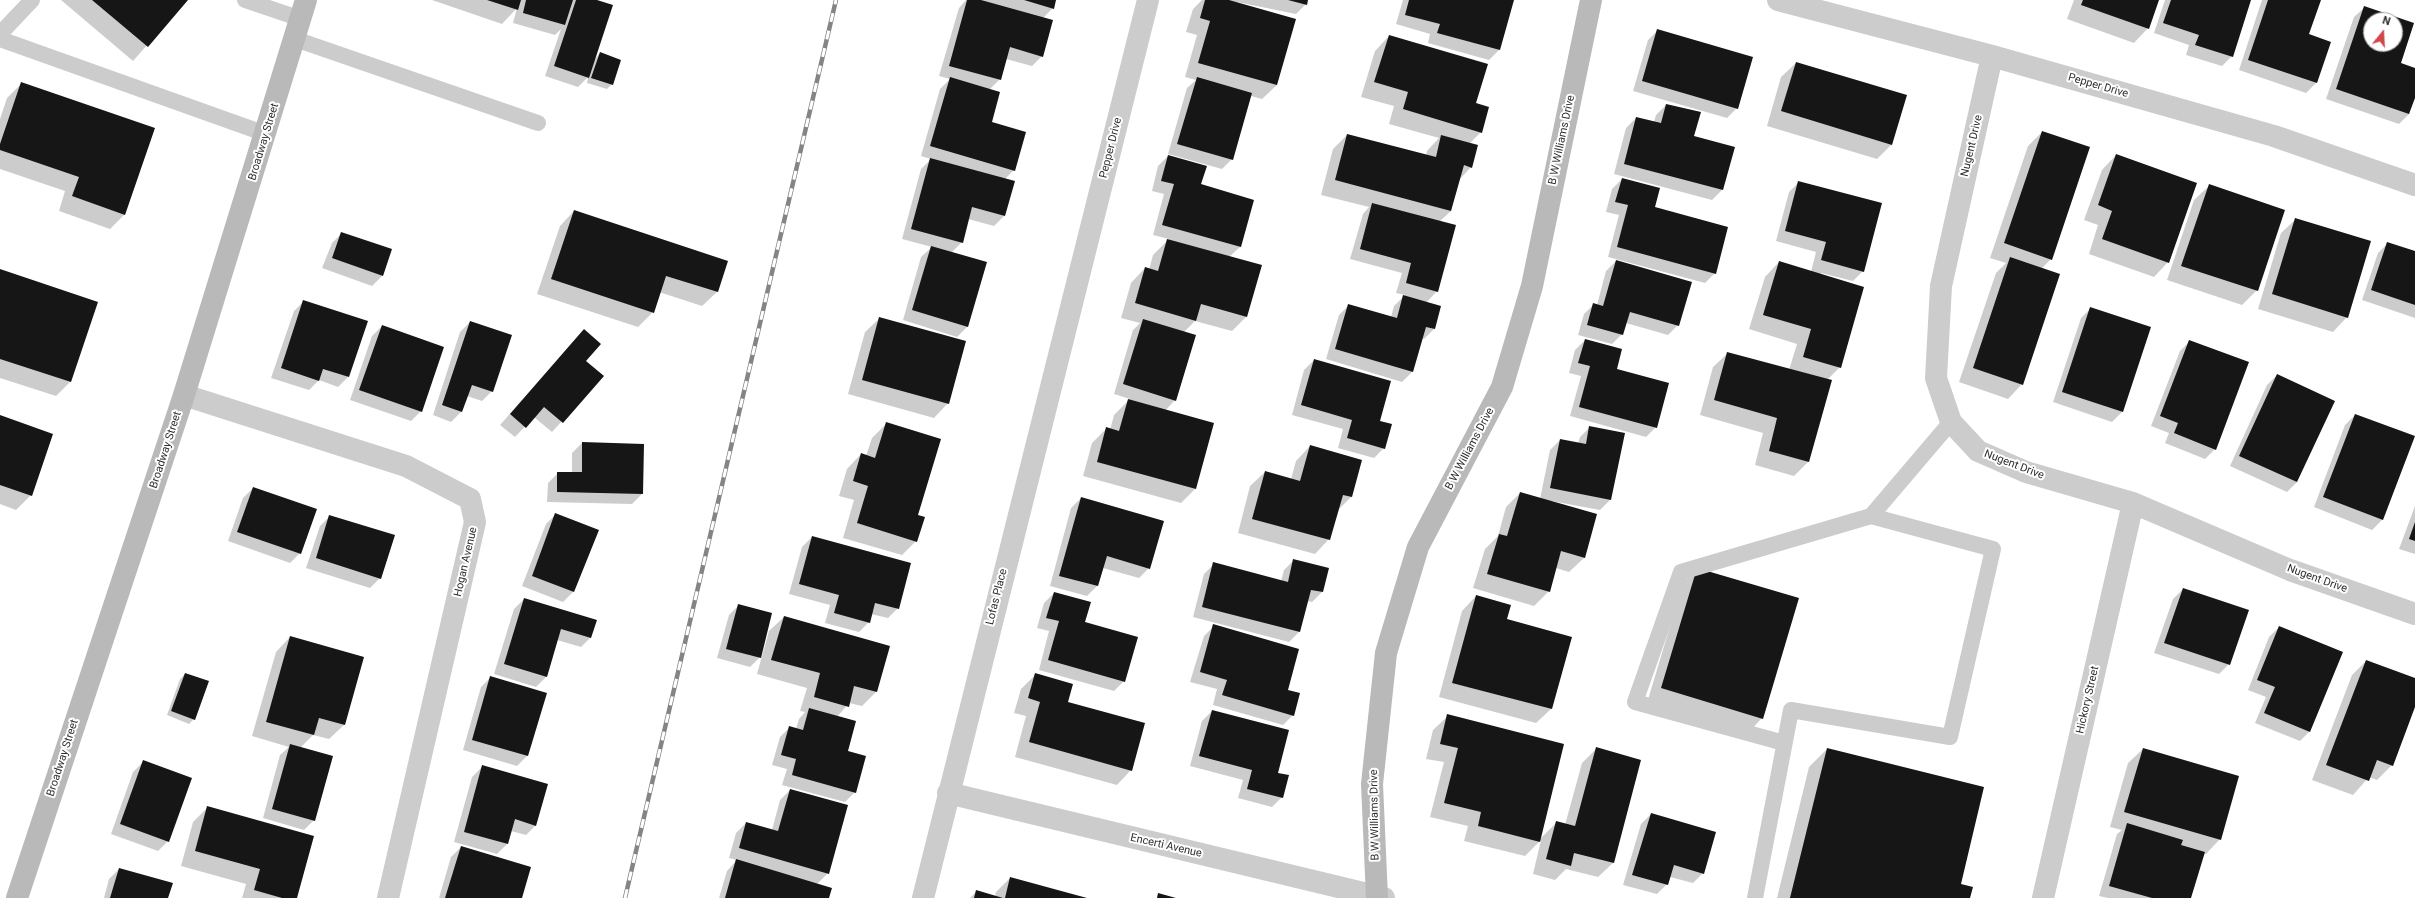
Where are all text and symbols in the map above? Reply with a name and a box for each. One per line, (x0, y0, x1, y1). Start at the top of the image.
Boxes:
north arrow (2363, 12, 2403, 52)
text: N (2381, 14, 2392, 28)
street label: Pepper Drive (2066, 71, 2130, 101)
street label: B W Williams Drive (1546, 94, 1578, 186)
street label: Broadway Street (246, 102, 282, 182)
street label: Nugent Drive (1958, 114, 1986, 178)
street label: Pepper Drive (1097, 116, 1125, 180)
street label: B W Williams Drive (1443, 406, 1497, 492)
street label: Broadway Street (147, 410, 185, 490)
street label: Nugent Drive (1982, 448, 2046, 482)
street label: Hogan Avenue (452, 526, 480, 598)
street label: Nugent Drive (2285, 562, 2349, 596)
street label: Lofas Place (984, 567, 1010, 627)
street label: Hickory Street (2074, 665, 2102, 735)
street label: Broadway Street (44, 718, 82, 798)
street label: B W Williams Drive (1368, 769, 1382, 861)
street label: Encerti Avenue (1129, 831, 1203, 861)

